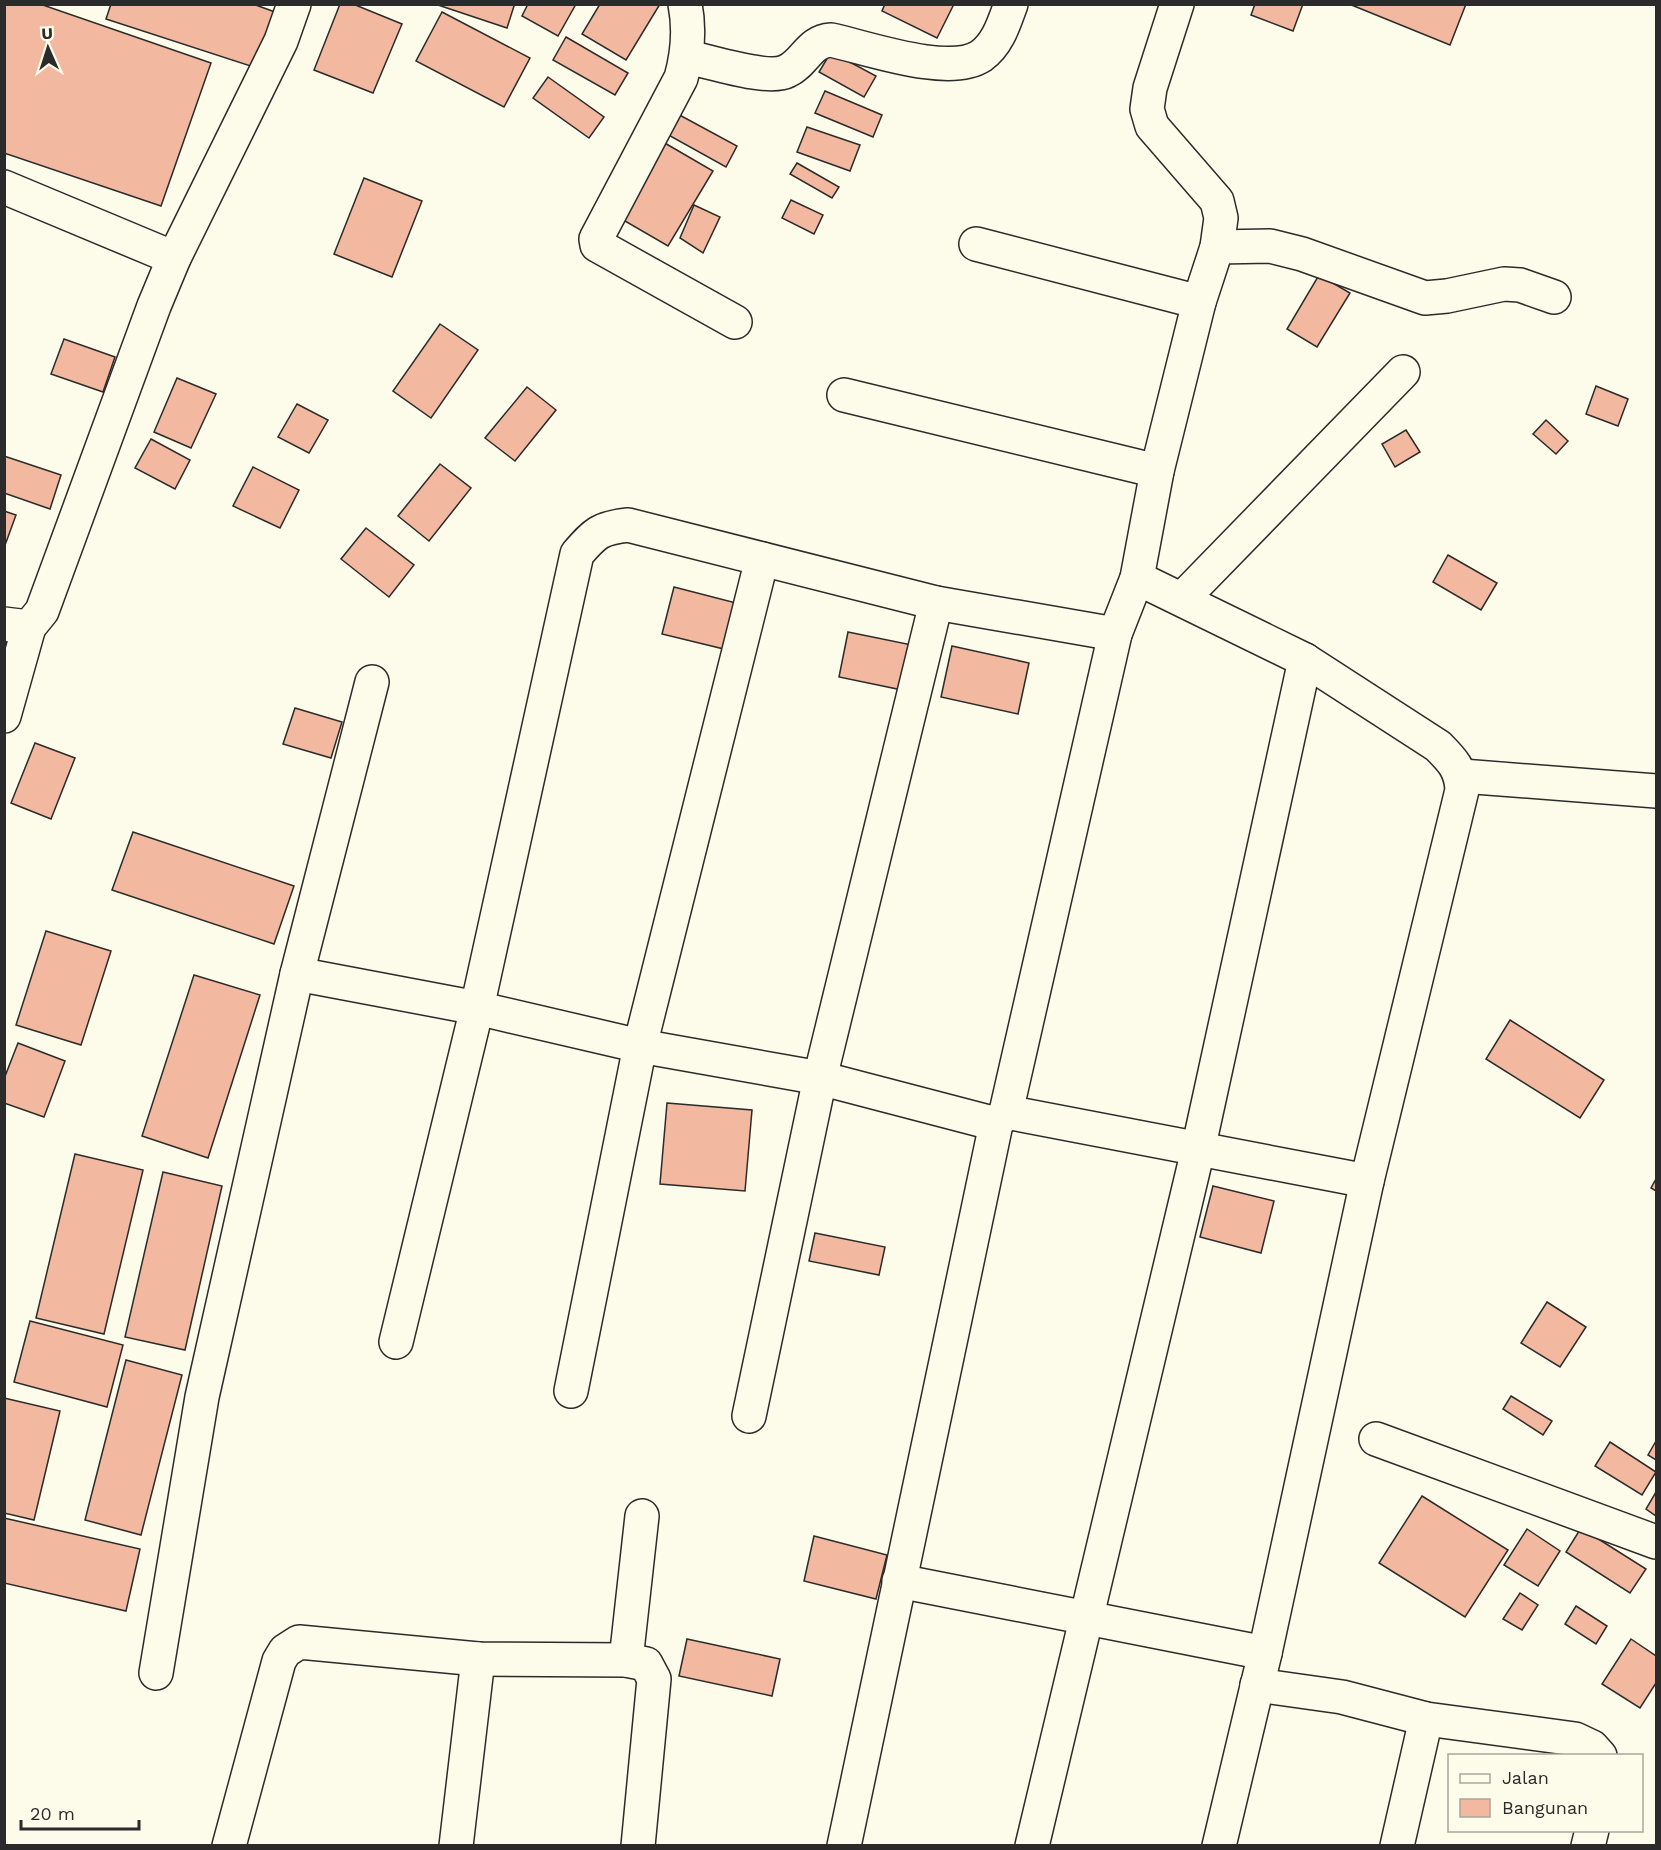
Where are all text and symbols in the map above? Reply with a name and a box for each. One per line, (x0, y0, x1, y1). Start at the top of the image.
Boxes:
north arrow (18, 18, 78, 78)
text: U (41, 24, 53, 43)
legend (1448, 1754, 1643, 1832)
text: Jalan (1502, 1767, 1549, 1788)
scale bar (21, 1793, 140, 1831)
text: Bangunan (1502, 1797, 1588, 1818)
text: 20 m (30, 1803, 75, 1824)

